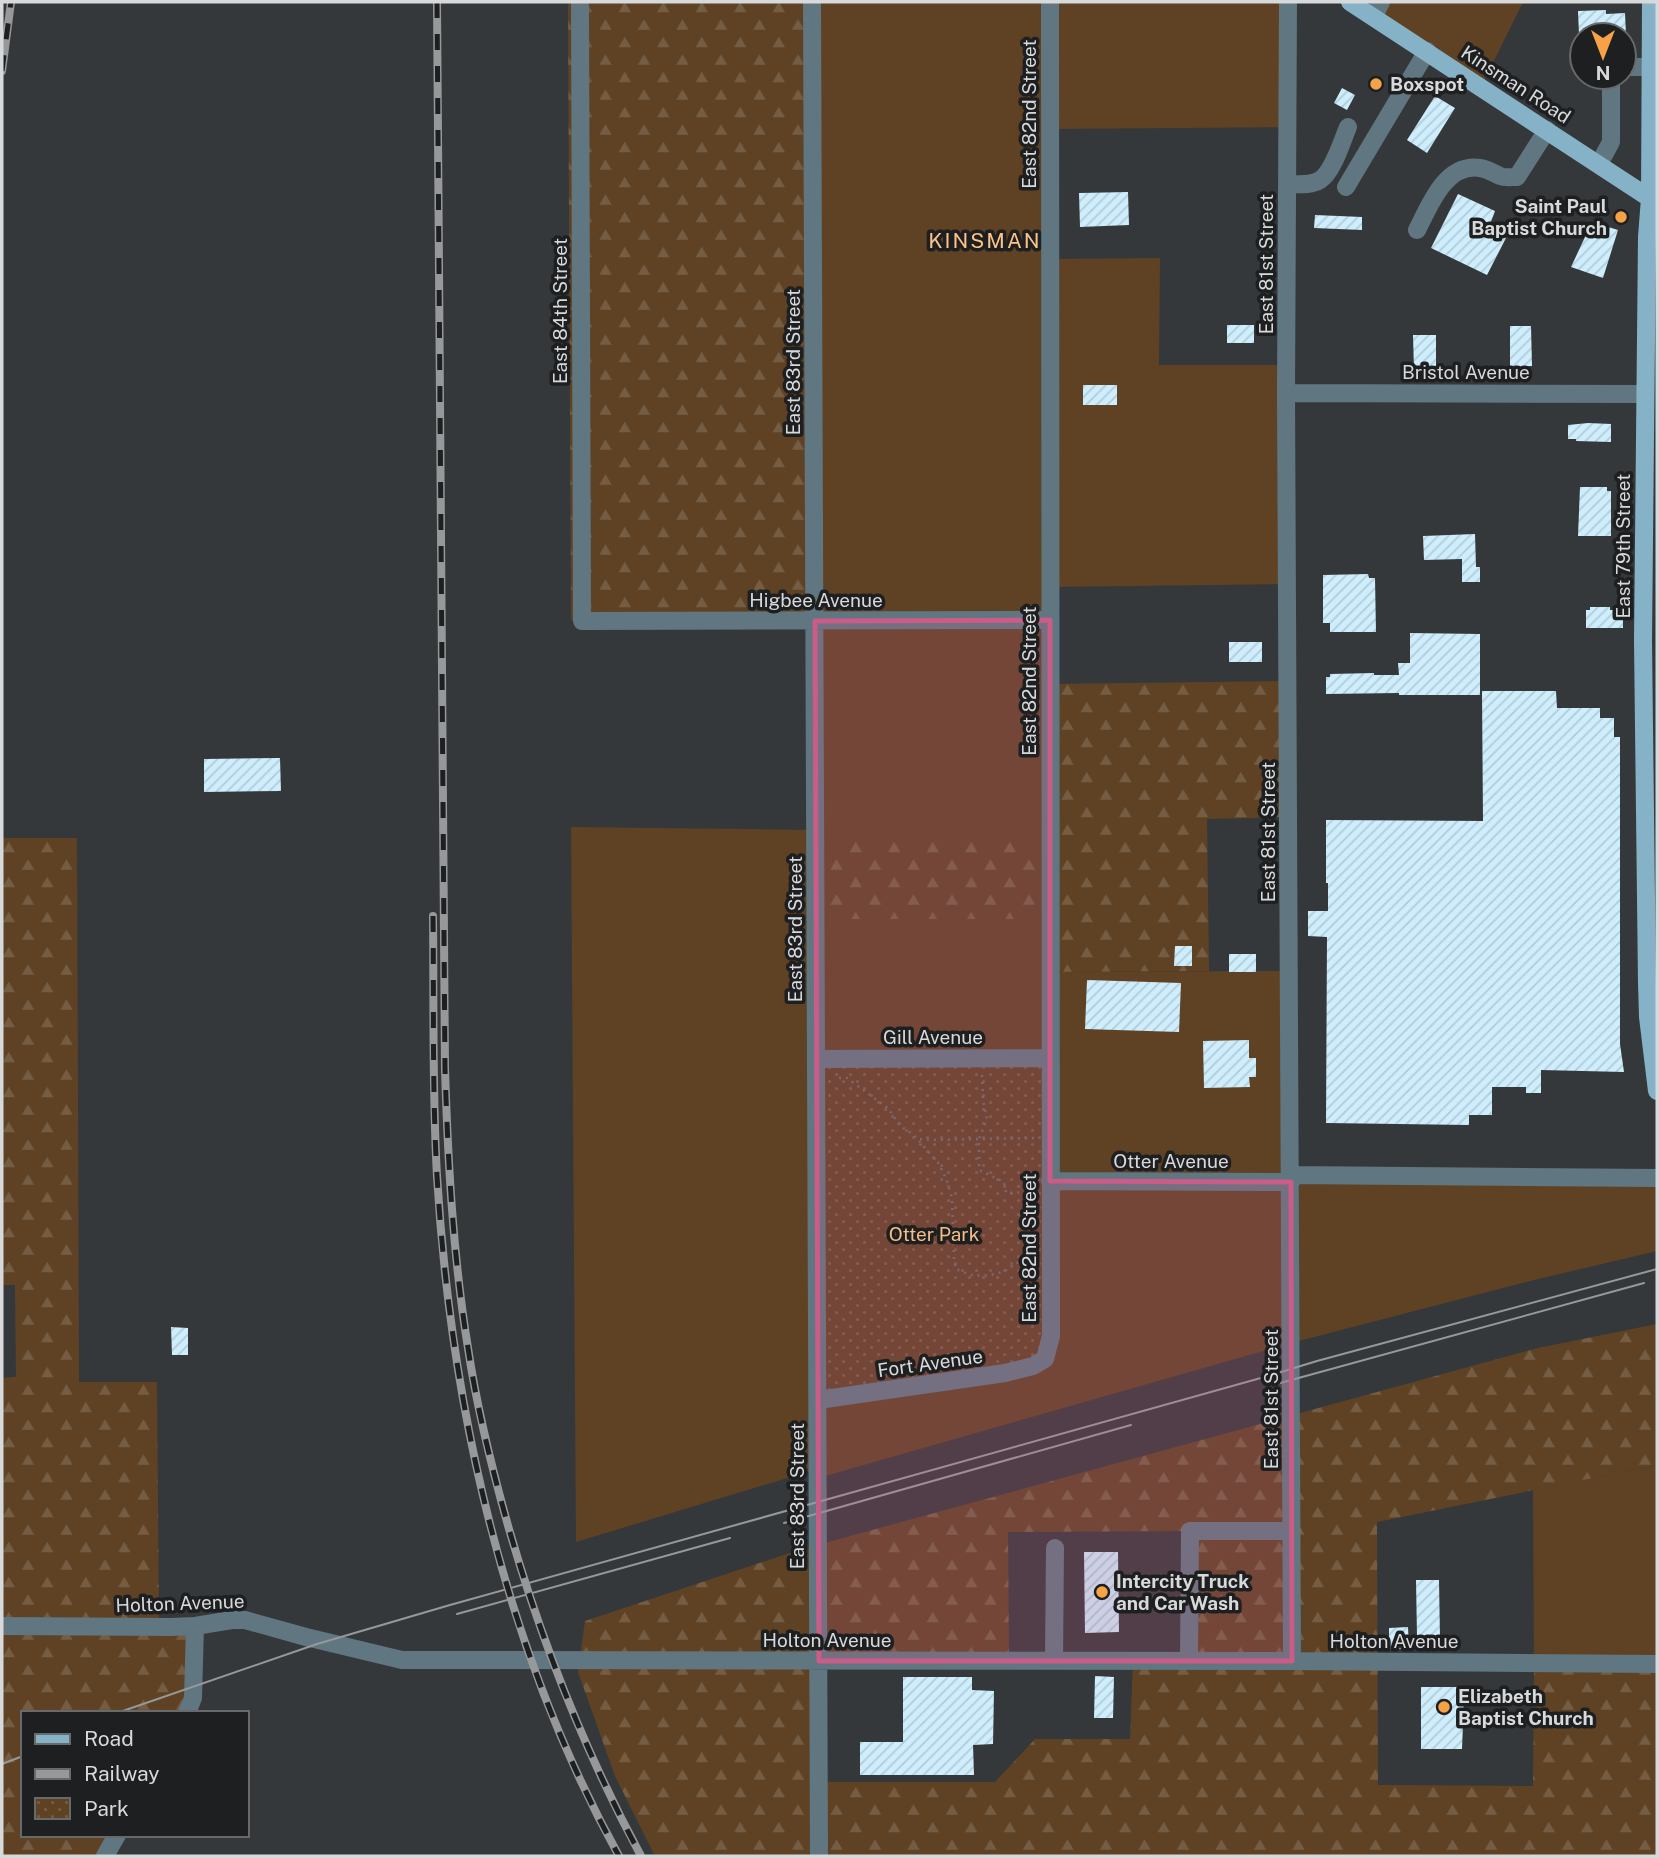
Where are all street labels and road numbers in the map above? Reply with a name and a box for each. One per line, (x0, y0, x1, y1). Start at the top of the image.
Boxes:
street label: East 82nd Street (1018, 39, 1040, 189)
street label: Kinsman Road (1457, 41, 1575, 127)
street label: East 81st Street (1255, 194, 1277, 334)
street label: East 84th Street (549, 238, 571, 384)
street label: East 83rd Street (782, 289, 804, 435)
street label: Bristol Avenue (1402, 361, 1530, 383)
street label: East 79th Street (1612, 474, 1634, 618)
street label: Higbee Avenue (749, 589, 883, 611)
street label: East 82nd Street (1018, 606, 1040, 756)
street label: East 81st Street (1257, 762, 1279, 902)
street label: East 83rd Street (784, 856, 806, 1002)
street label: Gill Avenue (883, 1026, 983, 1048)
street label: Otter Avenue (1113, 1150, 1229, 1172)
street label: East 82nd Street (1018, 1173, 1040, 1323)
street label: East 81st Street (1260, 1329, 1282, 1469)
street label: Fort Avenue (876, 1345, 984, 1381)
street label: East 83rd Street (786, 1423, 808, 1569)
street label: Holton Avenue (115, 1590, 245, 1616)
street label: Holton Avenue (763, 1629, 891, 1651)
street label: Holton Avenue (1330, 1630, 1458, 1652)

